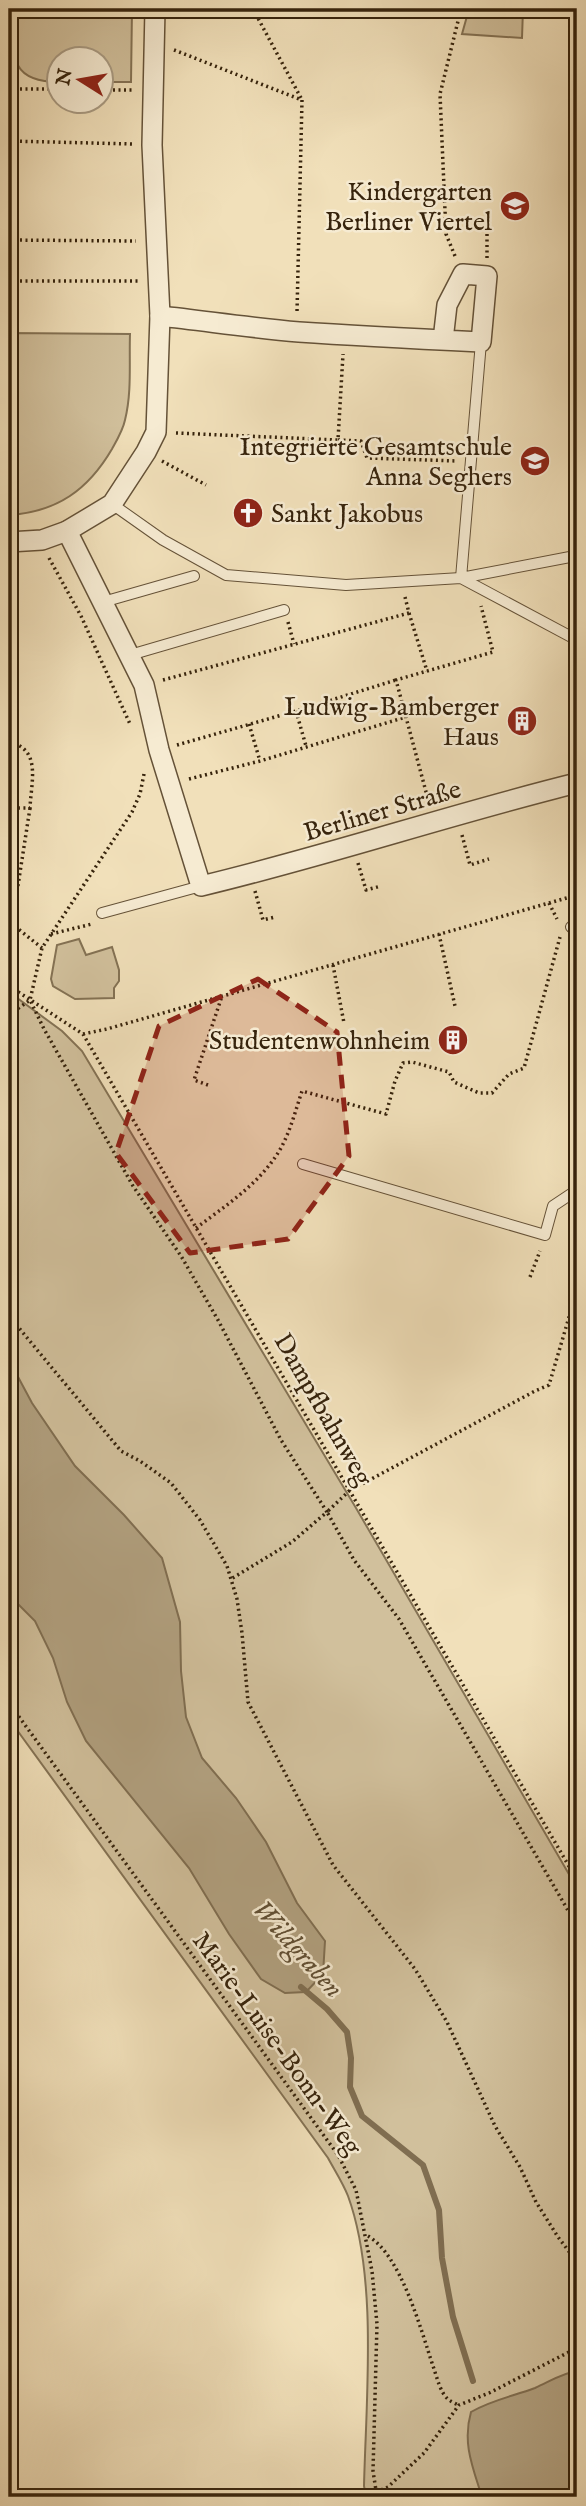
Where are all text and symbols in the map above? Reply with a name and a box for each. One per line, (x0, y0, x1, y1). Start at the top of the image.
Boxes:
north arrow (46, 46, 116, 116)
text: N (52, 66, 79, 88)
place label: Kindergarten Berliner Viertel (325, 176, 493, 239)
school or university icon: Kindergarten Berliner Viertel (498, 189, 532, 223)
place label: Integrierte Gesamtschule Anna Seghers (239, 431, 512, 494)
school or university icon: Integrierte Gesamtschule Anna Seghers (518, 444, 552, 478)
church icon: Sankt Jakobus (231, 496, 265, 530)
place label: Sankt Jakobus (271, 498, 423, 531)
place label: Ludwig-Bamberger Haus (284, 691, 499, 754)
building icon: Ludwig-Bamberger Haus (505, 704, 539, 738)
street label: Berliner Straße (300, 773, 465, 850)
building icon: Studentenwohnheim (436, 1023, 470, 1057)
place label: Studentenwohnheim (209, 1025, 430, 1058)
street label: Dampfbahnweg (266, 1327, 380, 1493)
water label: Wildgraben (244, 1893, 350, 2006)
street label: Marie-Luise-Bonn-Weg (184, 1926, 370, 2163)

